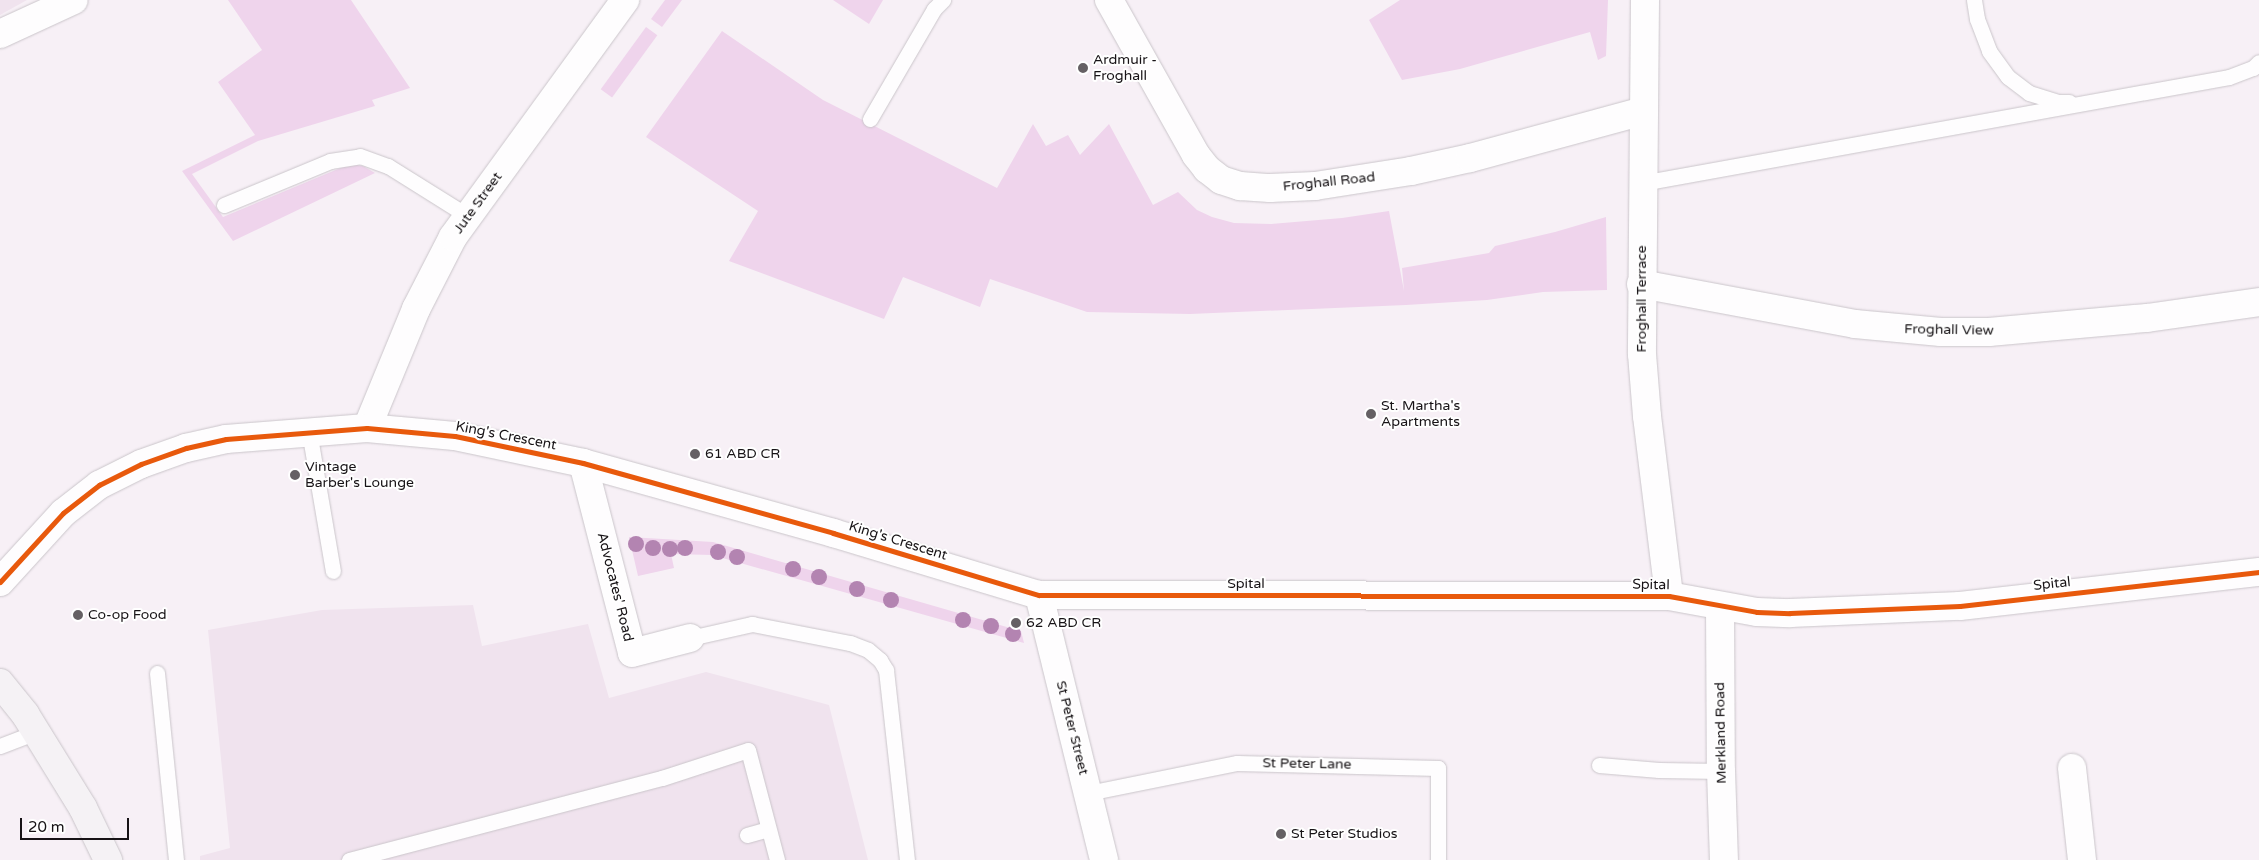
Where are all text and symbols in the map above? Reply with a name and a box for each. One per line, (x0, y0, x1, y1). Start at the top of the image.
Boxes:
place label: Ardmuir - Froghall (1093, 52, 1157, 84)
marker: Ardmuir - Froghall (1077, 62, 1089, 74)
street label: Jute Street (450, 169, 506, 237)
street label: Froghall Road (1282, 169, 1376, 195)
street label: Froghall Terrace (1634, 245, 1650, 353)
street label: Froghall View (1904, 321, 1994, 339)
place label: St. Martha's Apartments (1381, 398, 1460, 431)
marker: St. Martha's Apartments (1365, 408, 1377, 420)
street label: King's Crescent (454, 418, 558, 454)
place label: 61 ABD CR (705, 446, 780, 462)
marker: 61 ABD CR (689, 448, 701, 460)
place label: Vintage Barber's Lounge (305, 459, 414, 492)
marker: Vintage Barber's Lounge (289, 469, 301, 481)
street label: King's Crescent (847, 518, 949, 564)
street label: Advocates' Road (593, 531, 637, 643)
street label: Spital (2032, 574, 2072, 594)
street label: Spital (1227, 576, 1265, 592)
street label: Spital (1632, 576, 1670, 594)
place label: Co-op Food (88, 607, 167, 623)
marker: Co-op Food (72, 609, 84, 621)
place label: 62 ABD CR (1026, 615, 1101, 631)
marker: 62 ABD CR (1010, 617, 1022, 629)
street label: St Peter Street (1052, 679, 1092, 777)
street label: Merkland Road (1712, 682, 1730, 784)
street label: St Peter Lane (1262, 755, 1352, 773)
scale bar (22, 808, 131, 840)
text: 20 m (28, 818, 65, 836)
place label: St Peter Studios (1291, 826, 1397, 842)
marker: St Peter Studios (1275, 828, 1287, 840)

